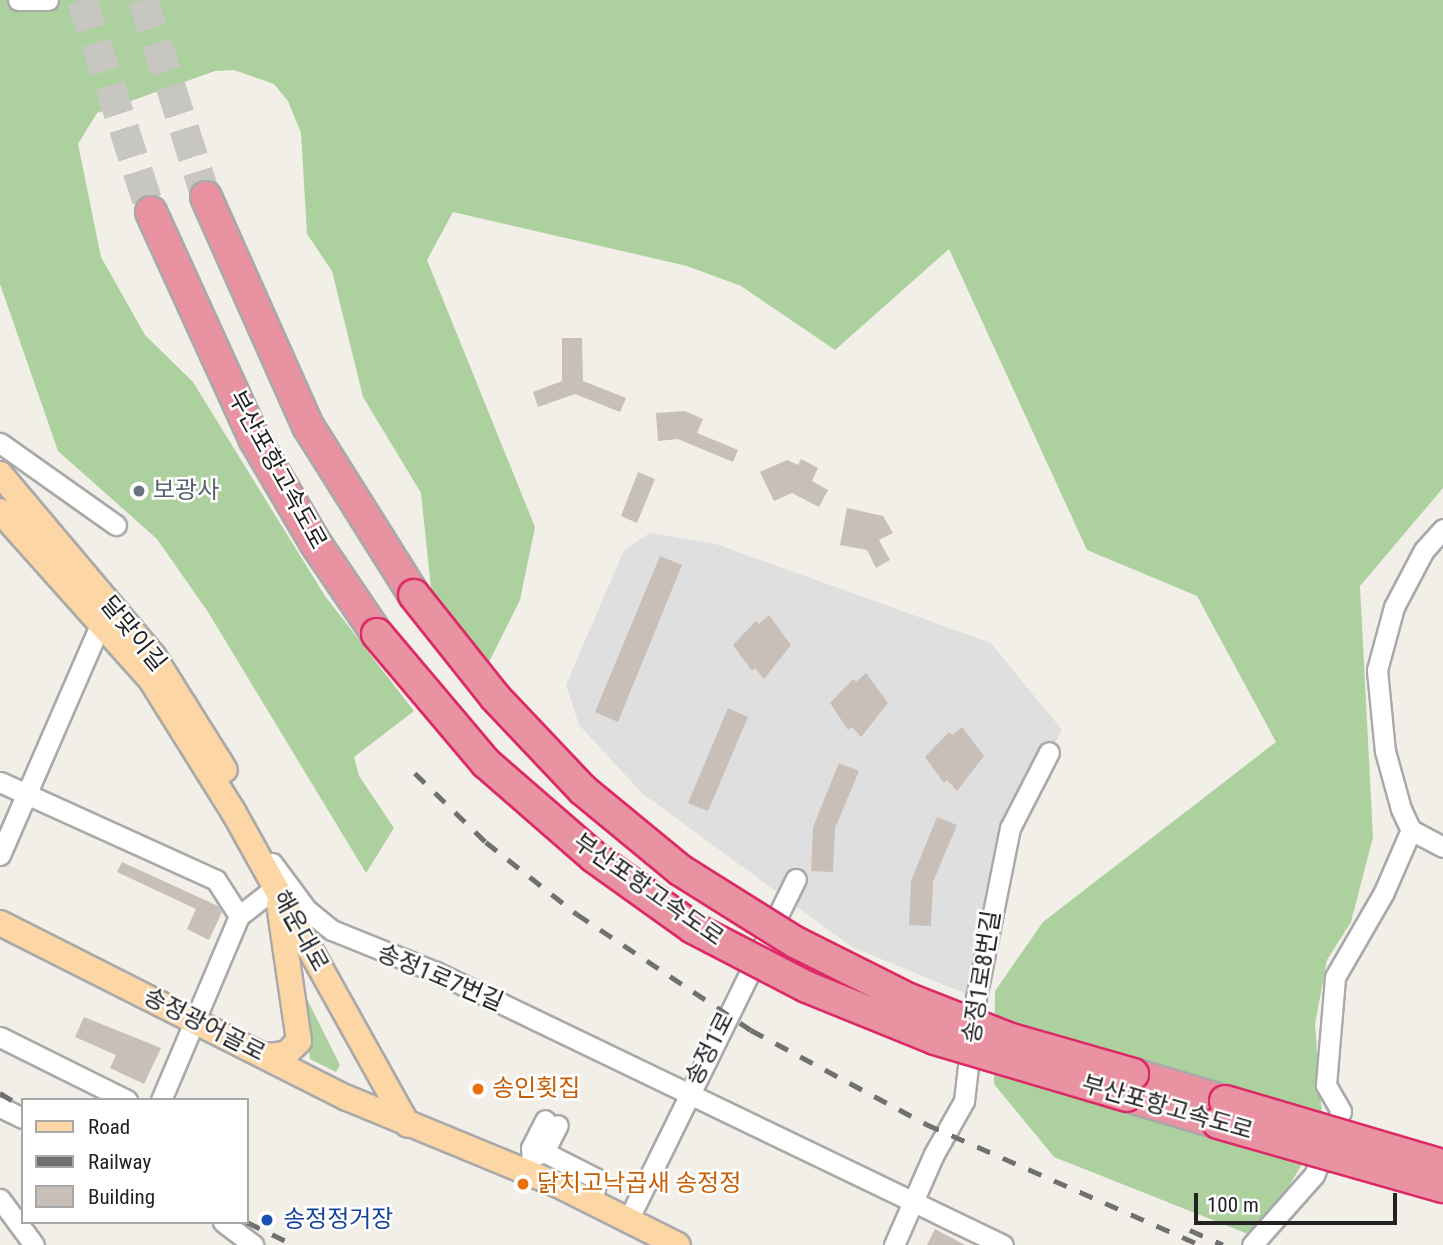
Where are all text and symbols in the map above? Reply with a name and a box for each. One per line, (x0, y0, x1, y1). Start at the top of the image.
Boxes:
street label: 부산포항고속도로 (222, 386, 332, 554)
place label: 보광사 (153, 477, 219, 505)
marker: 보광사 (131, 483, 147, 499)
street label: 달맞이길 (94, 591, 172, 677)
street label: 부산포항고속도로 (567, 828, 729, 952)
street label: 해운대로 (266, 885, 334, 977)
street label: 송정1로8번길 (957, 909, 1007, 1045)
street label: 송정1로7번길 (373, 939, 507, 1017)
street label: 송정광어골로 (138, 982, 270, 1068)
street label: 송정1로 (679, 1008, 741, 1090)
street label: 부산포항고속도로 (1078, 1070, 1256, 1146)
place label: 송인횟집 (492, 1075, 580, 1103)
marker: 송인횟집 (470, 1081, 486, 1097)
legend (21, 1098, 248, 1224)
text: Road (88, 1115, 130, 1139)
text: Railway (88, 1150, 151, 1174)
place label: 닭치고낙곱새 송정정 (537, 1170, 741, 1198)
marker: 닭치고낙곱새 송정정 (515, 1176, 531, 1192)
scale bar (1198, 1178, 1401, 1222)
text: Building (88, 1185, 155, 1209)
text: 100 m (1207, 1193, 1259, 1217)
place label: 송정정거장 (283, 1206, 393, 1234)
marker: 송정정거장 (257, 1210, 277, 1230)

